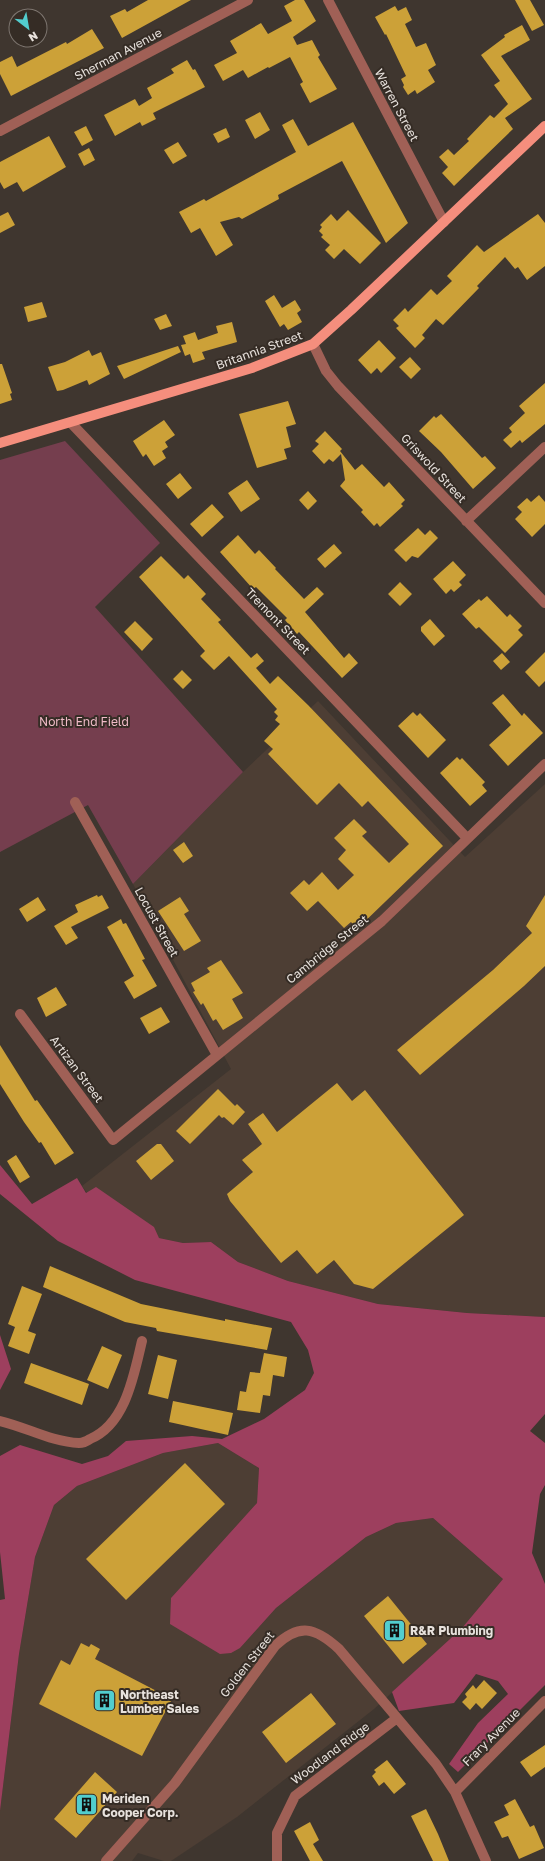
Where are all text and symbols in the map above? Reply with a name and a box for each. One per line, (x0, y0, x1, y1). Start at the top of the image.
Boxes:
north arrow (8, 8, 48, 48)
street label: Sherman Avenue (72, 25, 164, 83)
text: N (26, 29, 40, 45)
street label: Warren Street (372, 66, 422, 144)
street label: Britannia Street (214, 327, 304, 373)
street label: Griswold Street (398, 430, 470, 506)
street label: Tremont Street (243, 585, 314, 657)
park label: North End Field (39, 714, 129, 729)
street label: Locust Street (132, 885, 182, 960)
street label: Cambridge Street (283, 911, 371, 987)
street label: Artizan Street (47, 1033, 107, 1106)
building icon: R&R Plumbing (382, 1617, 408, 1643)
place label: R&R Plumbing (410, 1623, 493, 1638)
street label: Golden Street (217, 1628, 278, 1700)
place label: Northeast Lumber Sales (120, 1687, 200, 1716)
building icon: Northeast Lumber Sales (92, 1688, 118, 1714)
street label: Frary Avenue (459, 1705, 523, 1769)
street label: Woodland Ridge (288, 1719, 372, 1787)
place label: Meriden Cooper Corp. (102, 1791, 179, 1820)
building icon: Meriden Cooper Corp. (73, 1792, 99, 1818)

